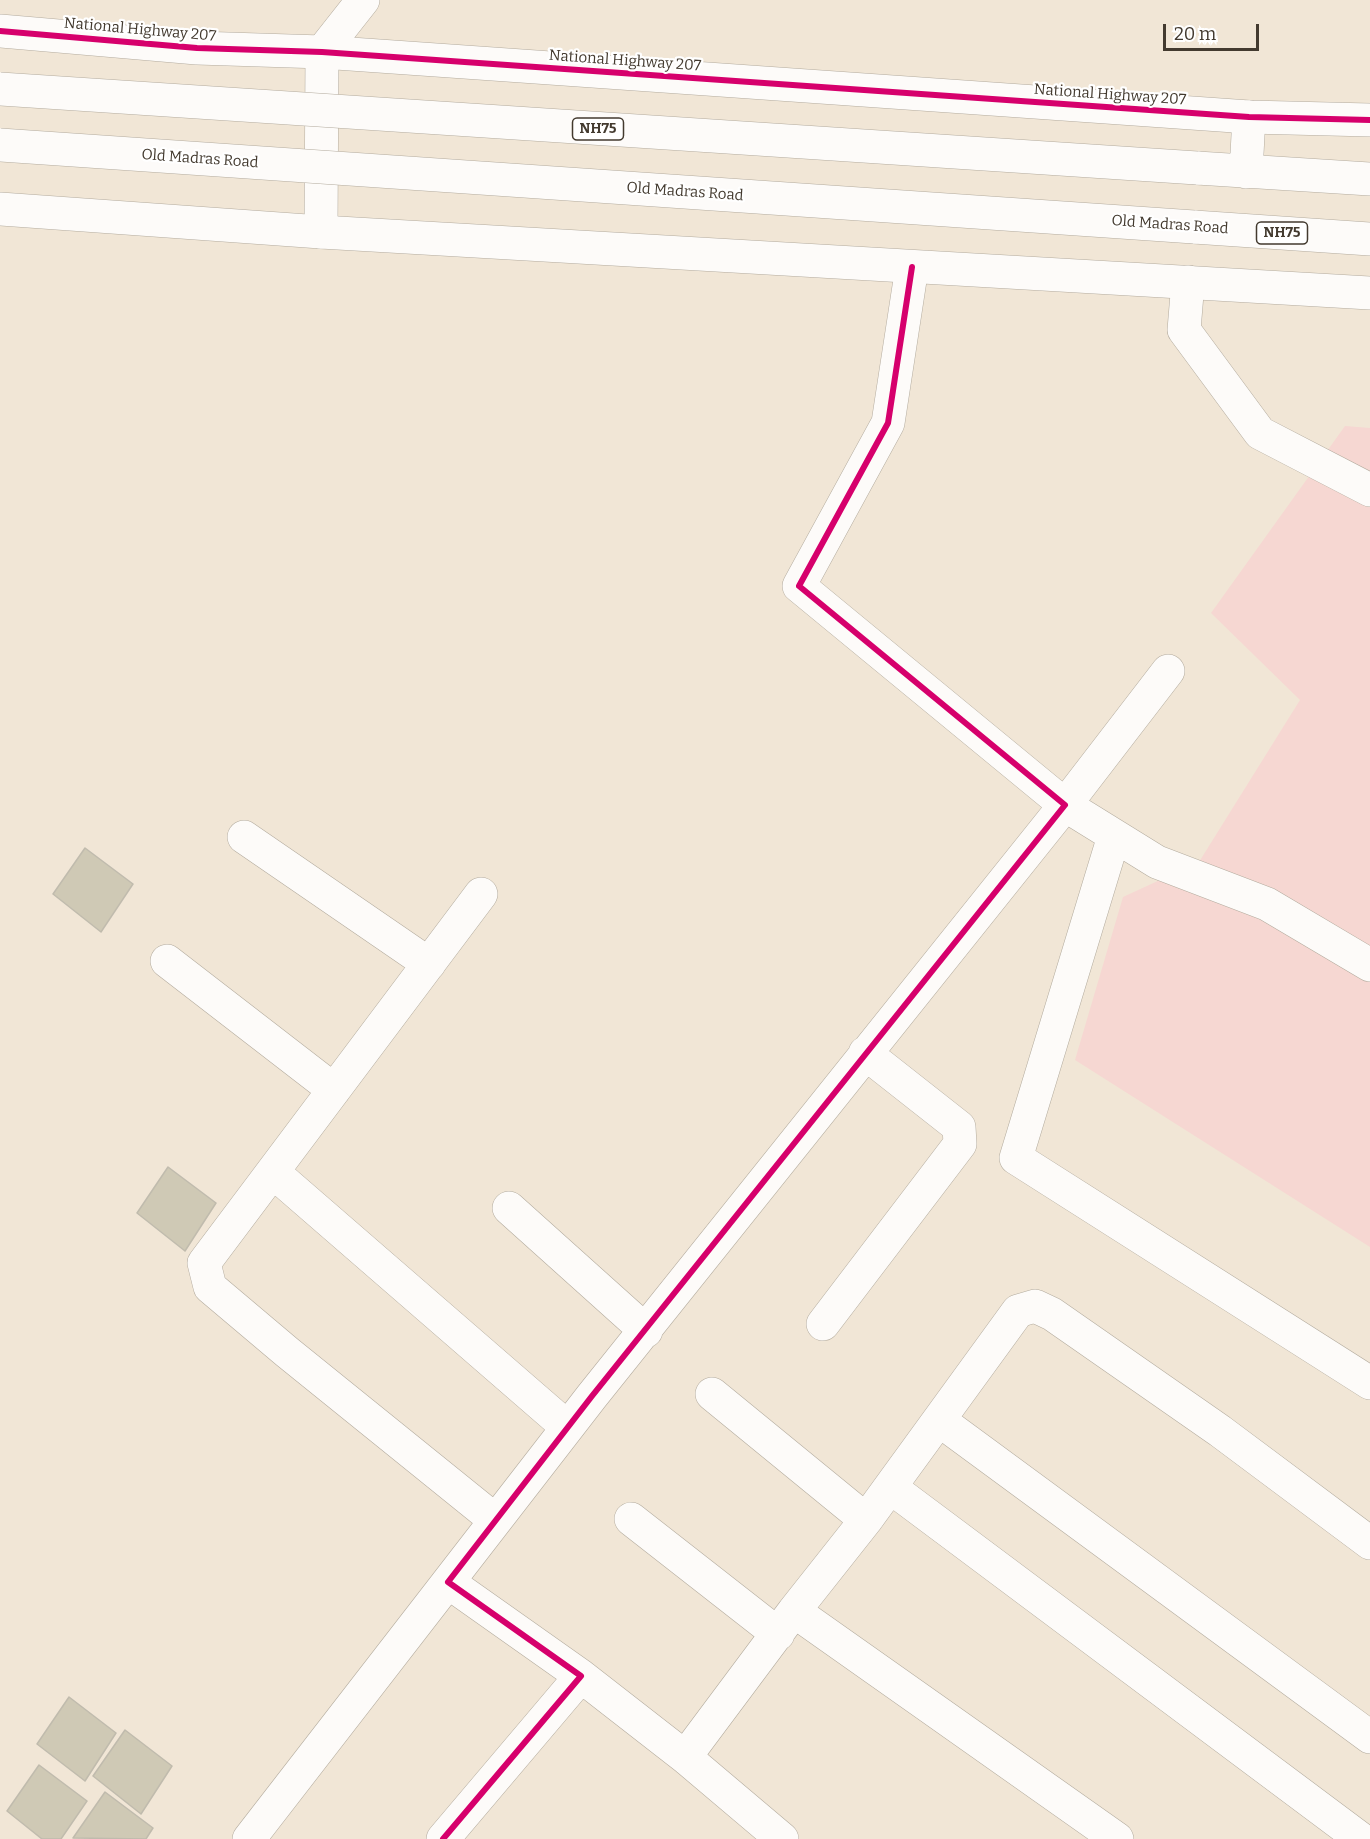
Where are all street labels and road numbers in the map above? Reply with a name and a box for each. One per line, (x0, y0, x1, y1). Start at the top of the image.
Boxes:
street label: National Highway 207 (63, 14, 217, 46)
street label: National Highway 207 (548, 47, 702, 75)
street label: National Highway 207 (1033, 81, 1187, 109)
road number: NH75 (572, 118, 624, 140)
street label: Old Madras Road (141, 146, 259, 172)
street label: Old Madras Road (626, 179, 744, 205)
street label: Old Madras Road (1111, 212, 1229, 238)
road number: NH75 (1256, 222, 1308, 244)

